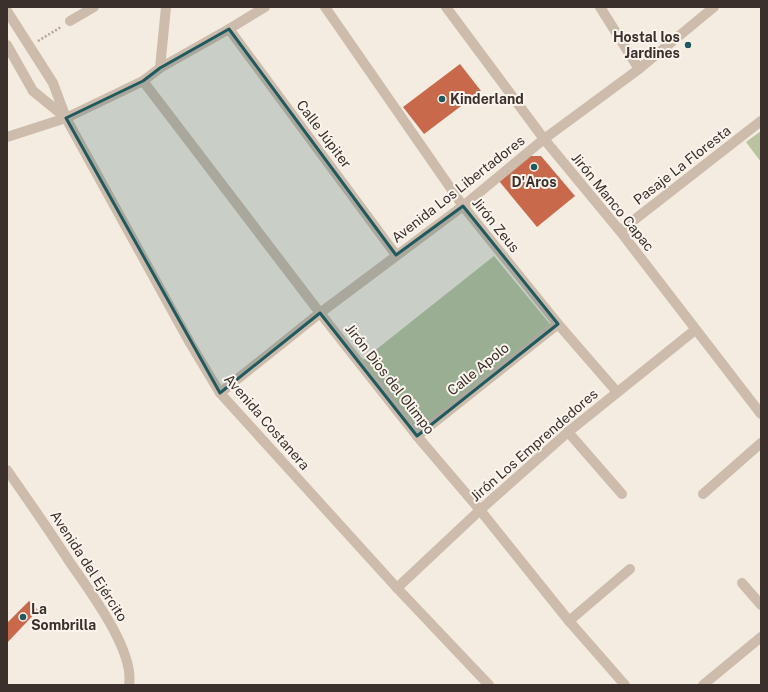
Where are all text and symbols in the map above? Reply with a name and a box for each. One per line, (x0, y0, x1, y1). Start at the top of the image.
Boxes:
place label: Hostal los Jardines (613, 29, 680, 61)
marker: Hostal los Jardines (683, 40, 693, 50)
place label: Kinderland (450, 91, 524, 107)
marker: Kinderland (437, 94, 447, 104)
street label: Calle Júpiter (293, 97, 355, 171)
street label: Pasaje La Floresta (630, 122, 734, 208)
street label: Avenida Los Libertadores (388, 132, 528, 246)
street label: Jirón Manco Capac (569, 150, 657, 254)
marker: D'Aros (529, 162, 539, 172)
place label: D'Aros (511, 174, 557, 190)
street label: Jirón Zeus (469, 194, 523, 256)
street label: Jirón Dios del Olimpo (342, 321, 438, 437)
street label: Calle Apolo (444, 339, 512, 399)
street label: Avenida Costanera (221, 371, 313, 473)
street label: Jirón Los Emprendedores (467, 385, 601, 505)
street label: Avenida del Ejército (47, 508, 131, 624)
place label: La Sombrilla (31, 601, 96, 633)
marker: La Sombrilla (18, 612, 28, 622)

